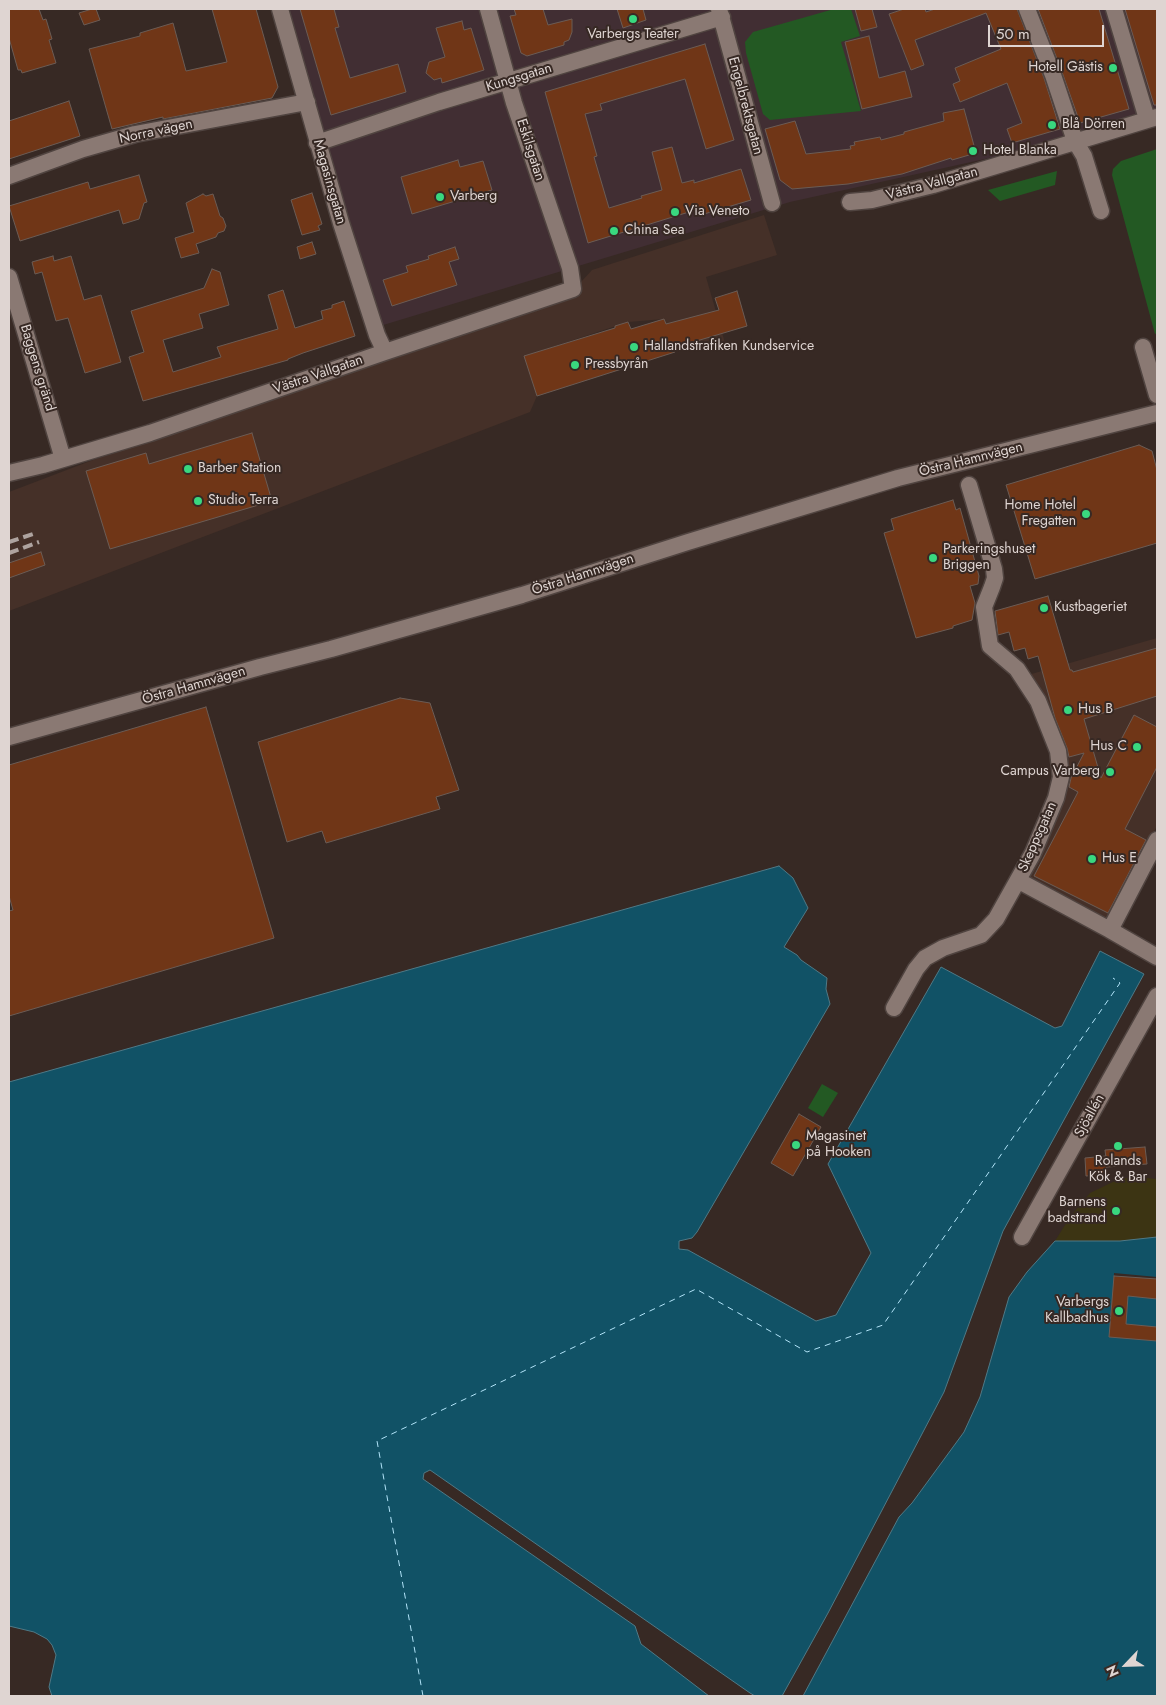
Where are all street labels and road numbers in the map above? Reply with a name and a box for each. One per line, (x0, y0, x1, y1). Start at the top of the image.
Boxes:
street label: Engelbrektsgatan (724, 55, 766, 157)
street label: Kungsgatan (484, 60, 554, 96)
street label: Norra vägen (118, 116, 194, 148)
street label: Eskilsgatan (512, 117, 548, 183)
street label: Magasinsgatan (309, 138, 349, 226)
street label: Västra Vallgatan (884, 164, 980, 204)
street label: Baggens gränd (16, 323, 58, 413)
street label: Västra Vallgatan (271, 352, 365, 398)
street label: Östra Hamnvägen (917, 439, 1025, 481)
street label: Östra Hamnvägen (530, 551, 636, 599)
street label: Östra Hamnvägen (141, 663, 247, 709)
street label: Skeppsgatan (1015, 800, 1061, 874)
street label: Sjöallén (1071, 1092, 1109, 1140)

